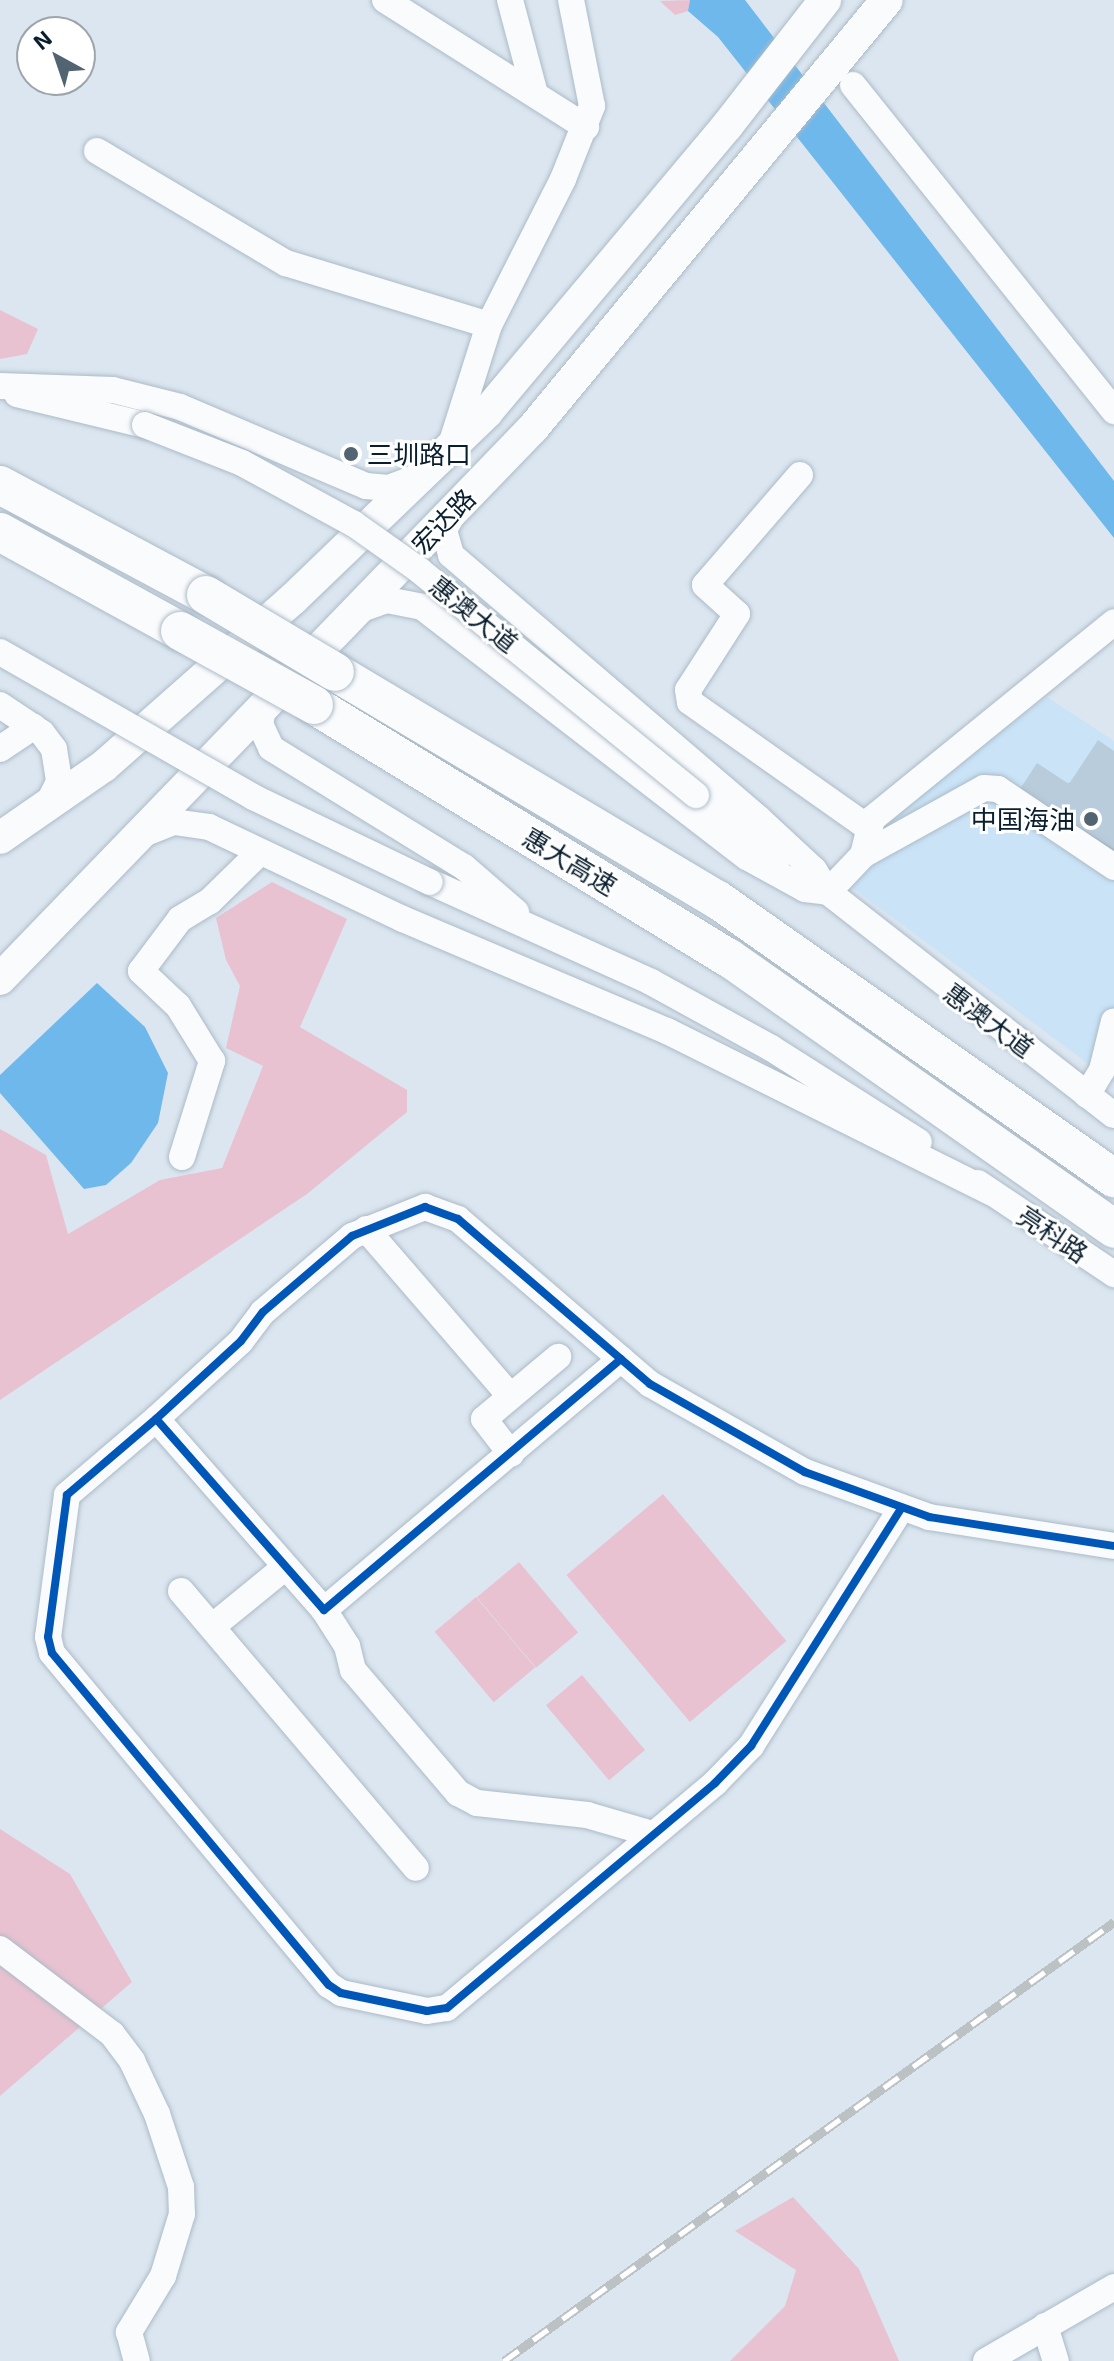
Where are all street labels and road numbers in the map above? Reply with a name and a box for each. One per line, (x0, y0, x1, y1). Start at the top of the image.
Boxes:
street label: 宏达路 (405, 482, 481, 560)
street label: 惠澳大道 (424, 569, 524, 659)
street label: 惠大高速 (517, 821, 623, 901)
street label: 惠澳大道 (938, 976, 1040, 1064)
street label: 亮科路 (1012, 1199, 1094, 1269)

